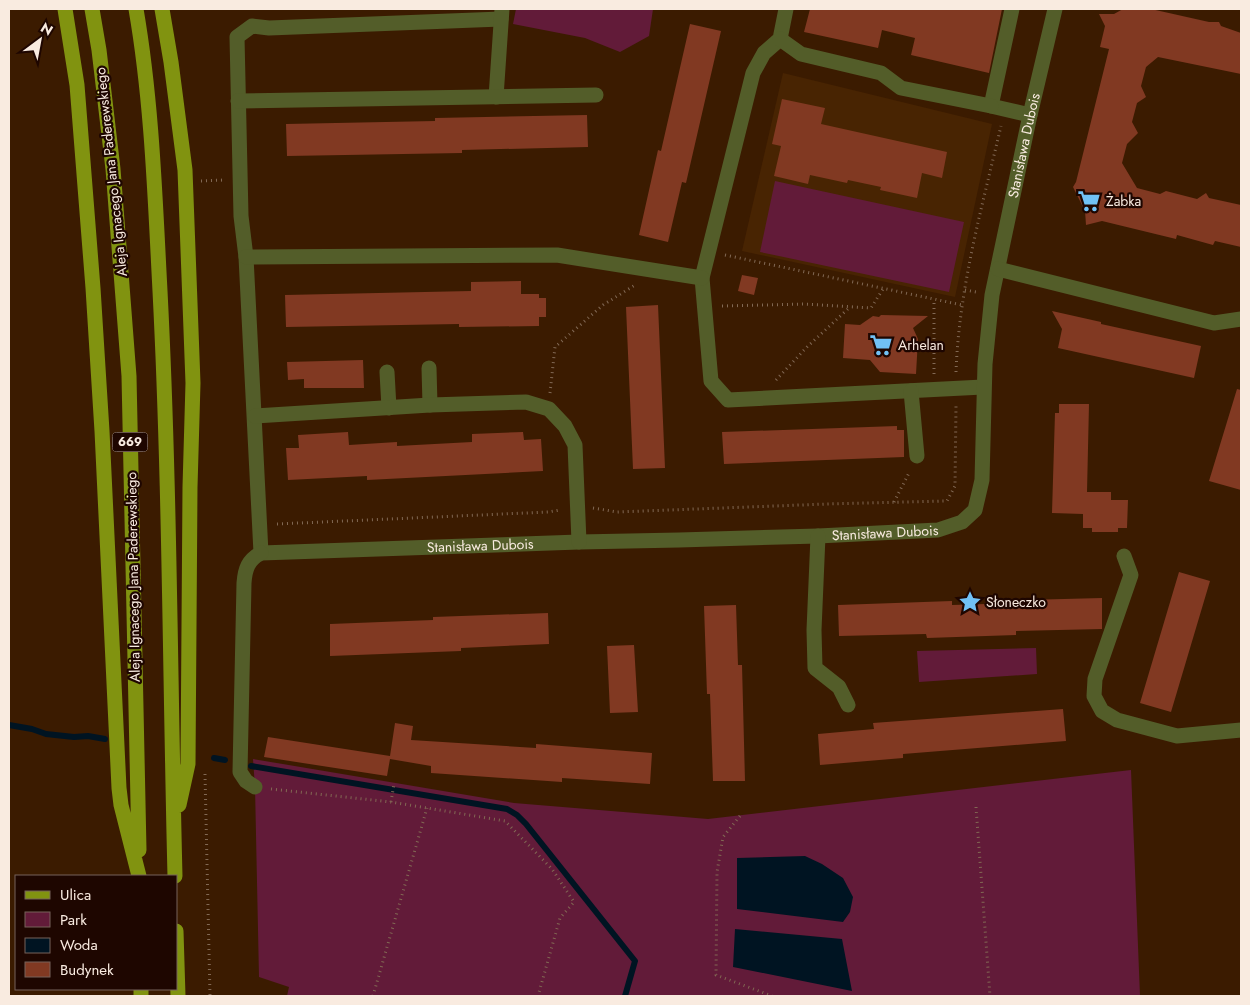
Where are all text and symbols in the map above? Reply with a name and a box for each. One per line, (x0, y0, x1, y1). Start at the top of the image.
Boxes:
north arrow (15, 15, 65, 65)
text: N (37, 18, 57, 40)
street label: Aleja Ignacego Jana Paderewskiego (90, 66, 132, 278)
street label: Stanisława Dubois (1003, 91, 1045, 200)
supermarket icon: Żabka (1076, 188, 1102, 214)
place label: Żabka (1106, 191, 1141, 211)
supermarket icon: Arhelan (868, 332, 894, 358)
place label: Arhelan (898, 335, 944, 355)
road number: 669 (112, 432, 148, 452)
street label: Aleja Ignacego Jana Paderewskiego (121, 471, 145, 682)
street label: Stanisława Dubois (831, 520, 939, 545)
street label: Stanisława Dubois (427, 534, 534, 557)
place icon: Słoneczko (957, 589, 983, 615)
place label: Słoneczko (986, 592, 1046, 612)
legend (15, 875, 178, 990)
text: Ulica (60, 884, 91, 906)
text: Park (60, 909, 87, 931)
text: Woda (60, 934, 98, 956)
text: Budynek (60, 959, 114, 981)

